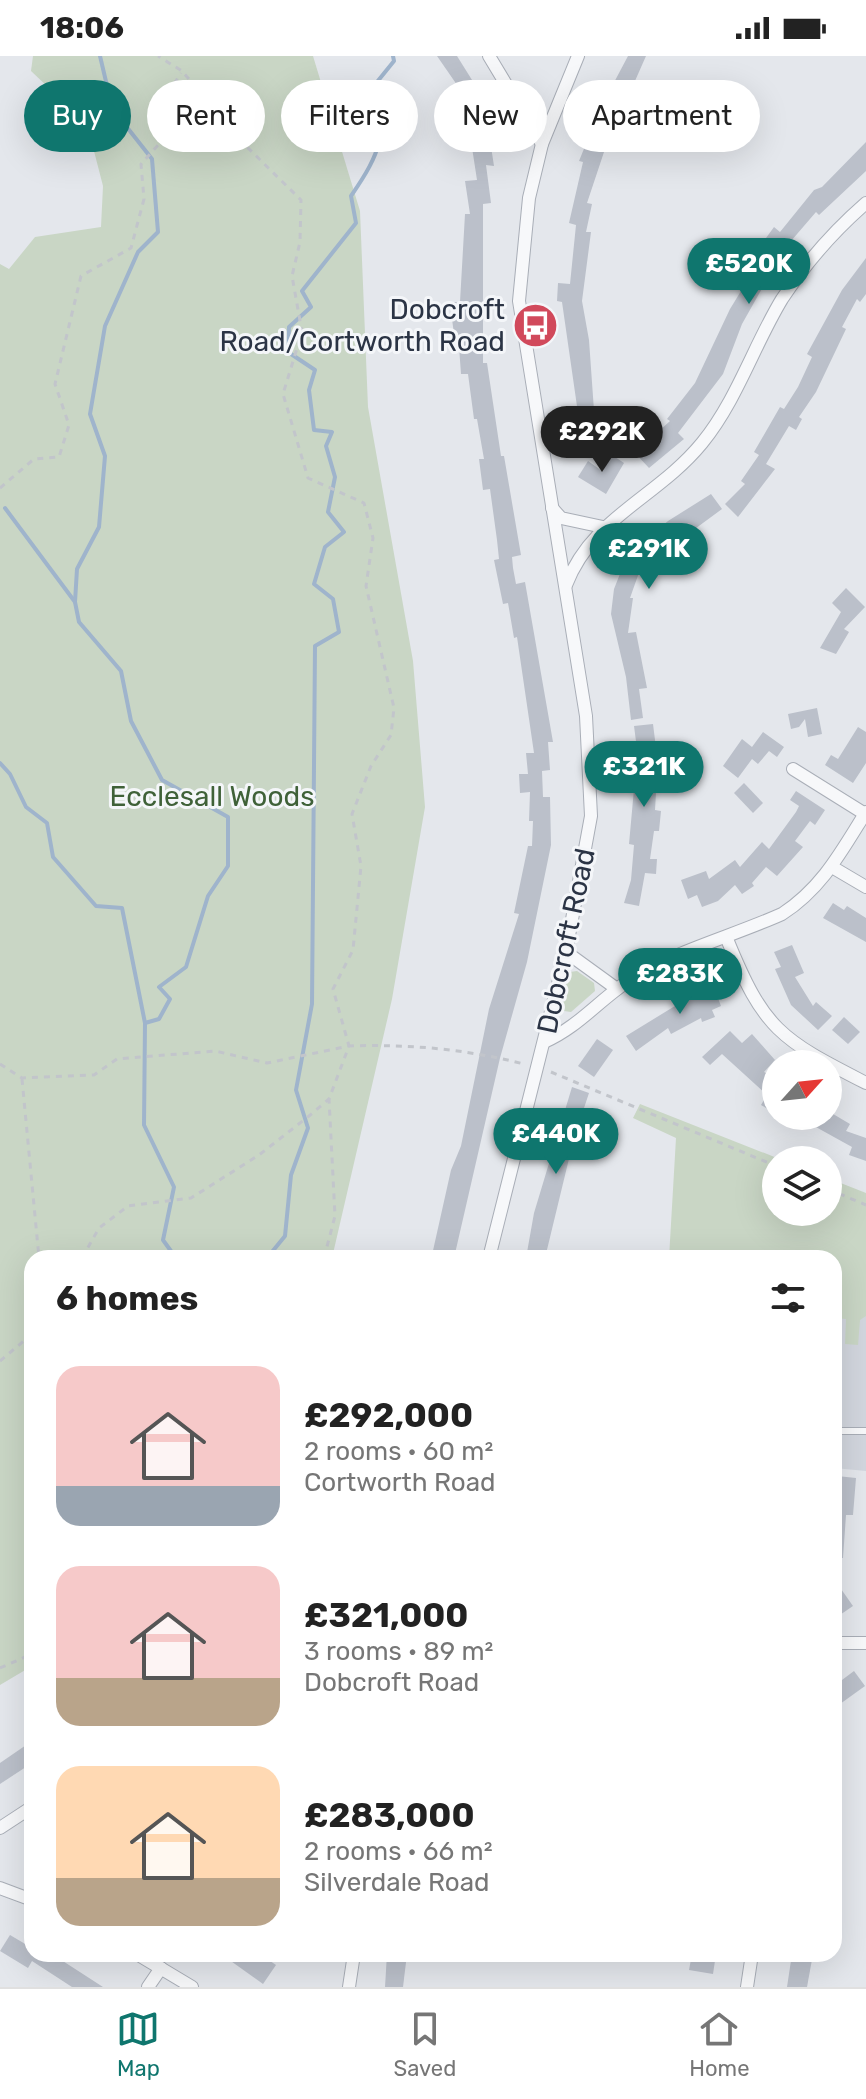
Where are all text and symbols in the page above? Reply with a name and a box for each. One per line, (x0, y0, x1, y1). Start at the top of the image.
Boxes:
text: 18:06 (40, 10, 124, 46)
chip: Buy (24, 80, 131, 152)
chip: Rent (147, 80, 265, 152)
chip: Filters (281, 80, 418, 152)
chip: New (434, 80, 547, 152)
chip: Apartment (563, 80, 760, 152)
pin: £520K (693, 238, 805, 306)
text: £520K (705, 248, 793, 279)
place label: Dobcroft Road/Cortworth Road (219, 293, 505, 358)
bus stop icon: Dobcroft Road/Cortworth Road (512, 301, 560, 349)
pin: £292K (546, 406, 658, 474)
text: £292K (559, 416, 645, 447)
pin: £291K (593, 523, 705, 591)
text: £291K (608, 533, 690, 564)
pin: £321K (588, 741, 700, 809)
text: £321K (603, 751, 685, 782)
park label: Ecclesall Woods (110, 780, 314, 813)
street label: Dobcroft Road (530, 845, 602, 1037)
pin: £283K (624, 948, 736, 1016)
text: £283K (636, 958, 724, 989)
north arrow (762, 1050, 842, 1130)
map controls (762, 1050, 842, 1226)
pin: £440K (500, 1108, 612, 1176)
text: £440K (511, 1118, 601, 1149)
button: layers (762, 1146, 842, 1226)
icon: filters (766, 1276, 810, 1320)
text: 6 homes (56, 1278, 198, 1319)
text: £292,000 (304, 1395, 473, 1436)
icon: home (120, 1398, 216, 1494)
text: 2 rooms · 60 m² (304, 1436, 493, 1467)
text: Cortworth Road (304, 1467, 496, 1498)
text: £321,000 (304, 1595, 469, 1636)
icon: home (120, 1598, 216, 1694)
text: 3 rooms · 89 m² (304, 1636, 493, 1667)
text: Dobcroft Road (304, 1667, 479, 1698)
text: £283,000 (304, 1795, 475, 1836)
icon: home (120, 1798, 216, 1894)
text: 2 rooms · 66 m² (304, 1836, 493, 1867)
text: Silverdale Road (304, 1867, 490, 1898)
tab: Map (116, 2007, 160, 2082)
tab: Saved (393, 2007, 456, 2082)
tab: Home (689, 2007, 749, 2082)

